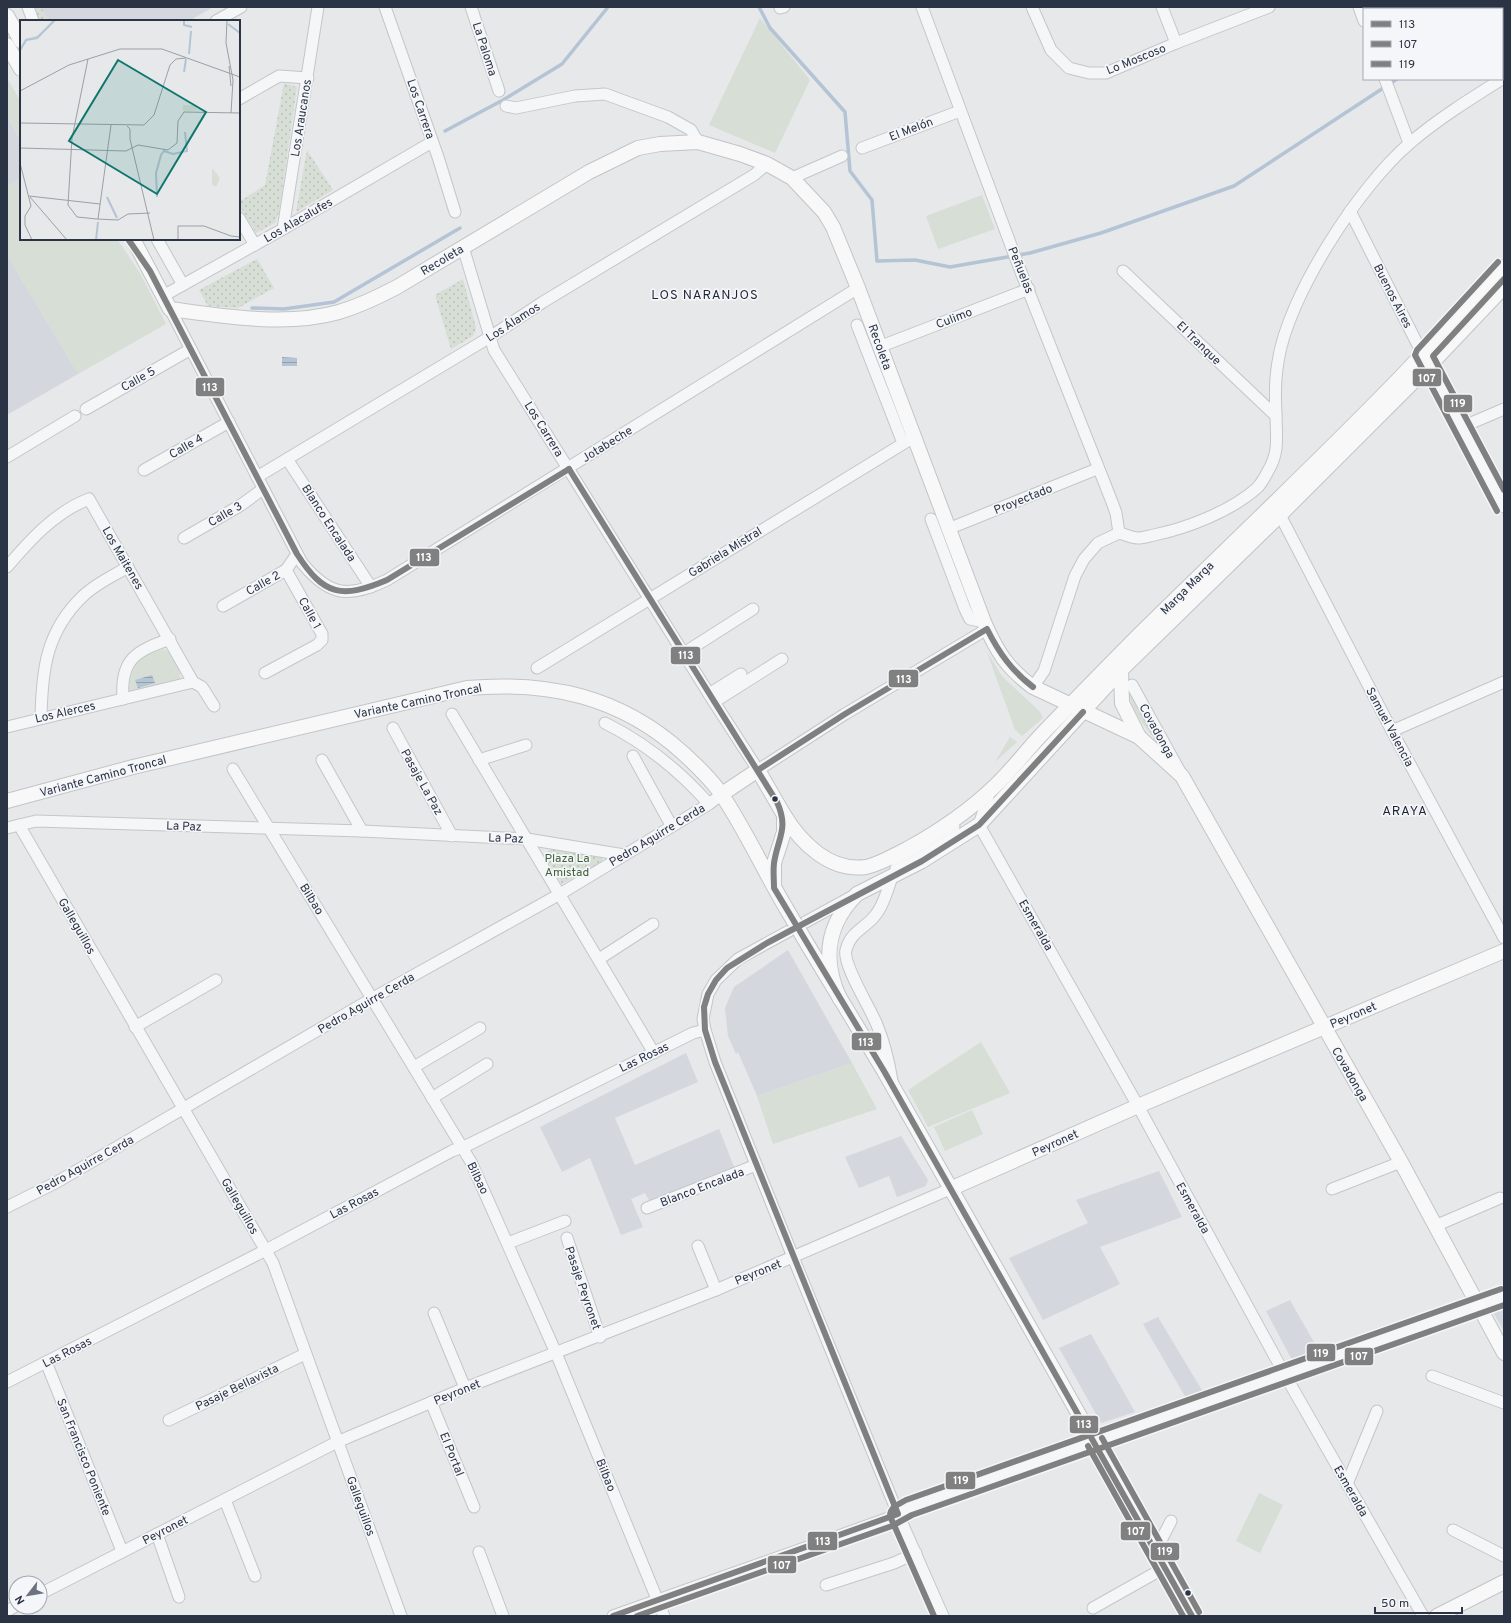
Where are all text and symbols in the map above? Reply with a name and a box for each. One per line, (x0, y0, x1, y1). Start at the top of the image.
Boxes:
legend (1363, 8, 1503, 80)
text: 113 (1399, 17, 1415, 33)
inset map (20, 20, 240, 240)
street label: La Paloma (468, 20, 500, 78)
text: 107 (1399, 37, 1417, 53)
street label: Lo Moscoso (1104, 41, 1169, 79)
text: 119 (1399, 57, 1415, 73)
street label: Los Carrera (402, 77, 438, 141)
street label: Los Araucanos (288, 78, 316, 158)
street label: El Melón (887, 114, 936, 146)
street label: Los Alacalufes (261, 195, 336, 247)
street label: Recoleta (418, 242, 467, 280)
street label: Peñuelas (1003, 245, 1037, 296)
street label: Buenos Aires (1369, 262, 1415, 331)
district label: LOS NARANJOS (651, 288, 759, 304)
street label: Los Álamos (483, 299, 544, 346)
street label: Culimo (934, 305, 975, 333)
street label: El Tranque (1172, 318, 1224, 369)
street label: Recoleta (863, 322, 895, 372)
street label: Calle 5 (118, 364, 159, 396)
line badge: 107 (1412, 368, 1442, 387)
text: 107 (1418, 372, 1436, 386)
line badge: 113 (195, 377, 225, 397)
text: 113 (202, 381, 218, 395)
line badge: 119 (1443, 394, 1473, 413)
text: 119 (1450, 397, 1466, 411)
street label: Los Carrera (520, 399, 566, 460)
street label: Jotabeche (579, 423, 636, 467)
street label: Calle 4 (166, 431, 207, 463)
street label: Proyectado (992, 481, 1055, 519)
street label: Blanco Encalada (297, 482, 359, 565)
street label: Calle 3 (206, 499, 245, 531)
street label: Los Maitenes (98, 524, 147, 593)
street label: Gabriela Mistral (686, 524, 765, 582)
line badge: 113 (409, 548, 440, 567)
text: 113 (416, 551, 432, 565)
street label: Marga Marga (1158, 559, 1218, 619)
street label: Calle 2 (243, 568, 284, 600)
street label: Calle 1 (294, 595, 324, 632)
line badge: 113 (670, 646, 701, 665)
text: 113 (678, 649, 694, 663)
line badge: 113 (888, 669, 919, 688)
text: 113 (896, 673, 912, 687)
street label: Variante Camino Troncal (353, 681, 484, 723)
street label: Samuel Valencia (1361, 685, 1417, 770)
street label: Los Alerces (33, 698, 97, 728)
street label: Covadonga (1135, 701, 1178, 762)
street label: Pasaje La Paz (396, 746, 446, 819)
street label: Variante Camino Troncal (38, 752, 168, 802)
unlabelled marker (770, 794, 780, 804)
street label: Pedro Aguirre Cerda (607, 801, 708, 871)
district label: ARAYA (1382, 804, 1428, 820)
street label: La Paz (166, 818, 202, 836)
street label: La Paz (488, 830, 524, 848)
park label: Plaza La Amistad (544, 851, 590, 881)
street label: Bilbao (295, 881, 327, 919)
street label: Galleguillos (54, 895, 99, 958)
street label: Esmeralda (1014, 897, 1056, 954)
street label: Pedro Aguirre Cerda (315, 970, 418, 1038)
street label: Peyronet (1328, 999, 1379, 1033)
line badge: 113 (851, 1032, 882, 1051)
text: 113 (858, 1036, 874, 1050)
street label: Las Rosas (617, 1039, 672, 1077)
street label: Covadonga (1327, 1044, 1371, 1105)
street label: Peyronet (1030, 1127, 1081, 1161)
street label: Pedro Aguirre Cerda (34, 1132, 137, 1199)
street label: Bilbao (462, 1160, 492, 1198)
street label: Blanco Encalada (658, 1165, 747, 1211)
street label: Galleguillos (217, 1175, 262, 1238)
street label: Esmeralda (1171, 1180, 1213, 1237)
street label: Las Rosas (327, 1184, 382, 1223)
street label: Pasaje Peyronet (560, 1244, 604, 1332)
street label: Peyronet (733, 1256, 784, 1290)
street label: Las Rosas (40, 1334, 95, 1372)
line badge: 119 (1306, 1343, 1336, 1362)
text: 119 (1313, 1347, 1329, 1361)
line badge: 107 (1344, 1347, 1374, 1366)
text: 107 (1350, 1350, 1368, 1364)
street label: Pasaje Bellavista (193, 1361, 282, 1415)
street label: Peyronet (432, 1376, 483, 1410)
street label: San Francisco Poniente (52, 1396, 114, 1518)
line badge: 113 (1069, 1415, 1099, 1434)
text: 113 (1076, 1418, 1092, 1432)
street label: El Portal (435, 1430, 467, 1479)
street label: Bilbao (591, 1457, 619, 1494)
street label: Esmeralda (1329, 1463, 1371, 1520)
line badge: 119 (945, 1471, 976, 1490)
street label: Galleguillos (342, 1474, 378, 1538)
text: 119 (953, 1474, 969, 1488)
street label: Peyronet (140, 1513, 191, 1549)
line badge: 107 (1120, 1521, 1151, 1541)
text: 107 (1127, 1525, 1145, 1539)
line badge: 113 (807, 1531, 838, 1551)
text: 113 (815, 1535, 831, 1549)
line badge: 119 (1150, 1542, 1180, 1561)
text: 119 (1157, 1545, 1173, 1559)
line badge: 107 (767, 1555, 797, 1574)
text: 107 (773, 1559, 791, 1573)
north arrow (8, 1575, 48, 1615)
unlabelled marker (1183, 1588, 1193, 1598)
scale bar (1375, 1589, 1462, 1615)
text: N (12, 1593, 28, 1607)
text: 50 m (1381, 1596, 1409, 1612)

